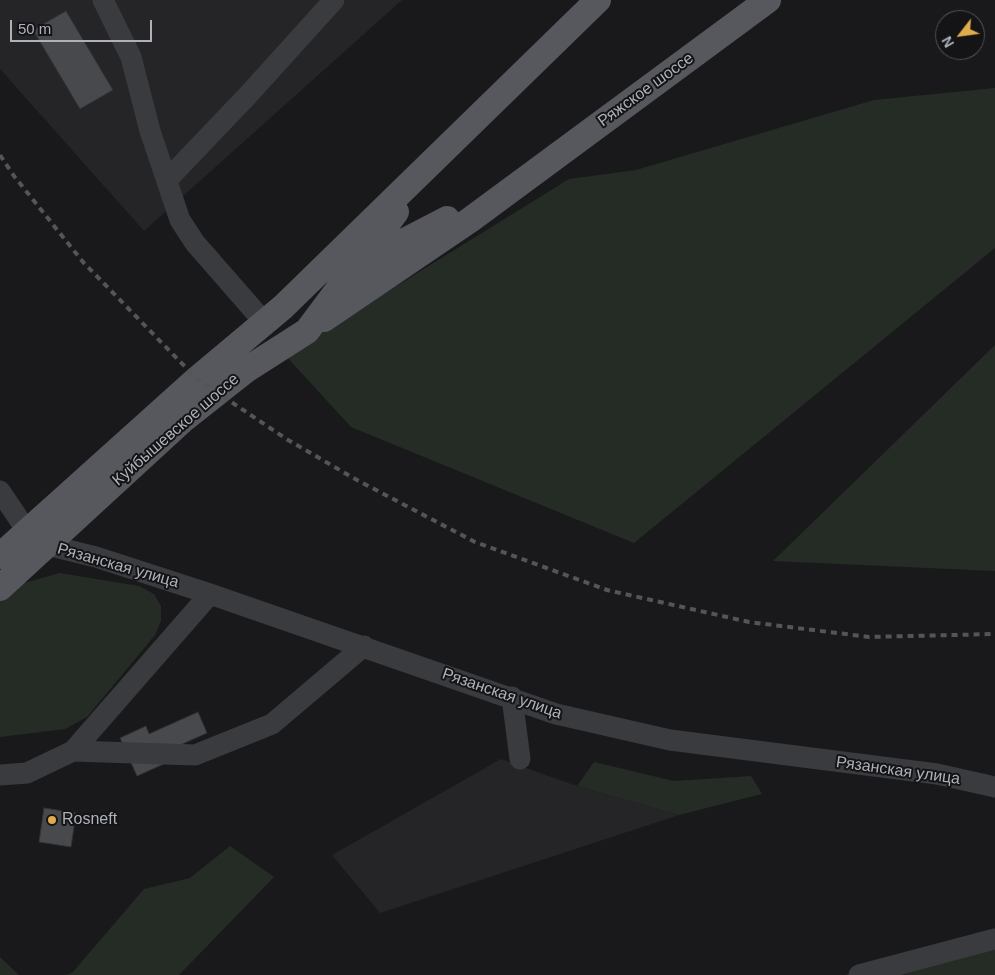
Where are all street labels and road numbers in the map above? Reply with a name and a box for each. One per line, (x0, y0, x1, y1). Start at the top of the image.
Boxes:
street label: Ряжское шоссе (594, 49, 698, 131)
street label: Куйбышевское шоссе (109, 370, 243, 490)
street label: Рязанская улица (55, 540, 181, 592)
street label: Рязанская улица (440, 665, 564, 723)
street label: Рязанская улица (835, 753, 961, 789)

